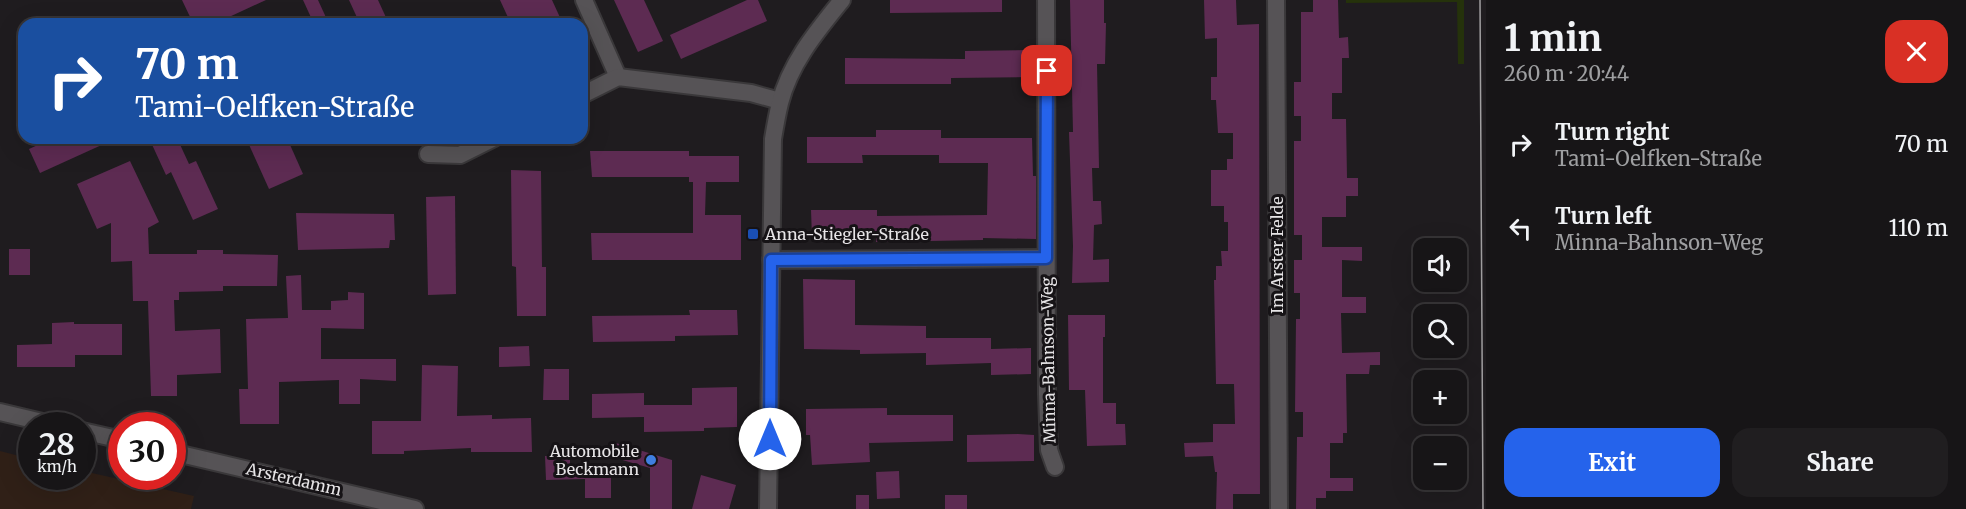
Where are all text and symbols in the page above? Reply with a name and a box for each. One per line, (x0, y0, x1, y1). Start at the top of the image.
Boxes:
text: 1 min (1504, 16, 1602, 61)
button: close (1885, 20, 1948, 83)
text: 70 m (135, 38, 239, 90)
icon: right (36, 42, 114, 120)
pin (1021, 45, 1072, 96)
icon: arrive (1030, 54, 1063, 87)
text: 260 m · 20:44 (1504, 61, 1629, 86)
text: Tami-Oelfken-Straße (135, 90, 414, 124)
text: Turn right (1555, 118, 1669, 146)
icon: right (1504, 128, 1537, 161)
text: 70 m (1895, 130, 1948, 158)
text: Tami-Oelfken-Straße (1555, 146, 1762, 171)
street label: Im Arster Felde (1267, 196, 1287, 314)
text: Turn left (1555, 202, 1652, 230)
icon: left (1504, 212, 1537, 245)
text: 110 m (1889, 214, 1948, 242)
place label: Anna-Stiegler-Straße (764, 224, 929, 244)
marker: Anna-Stiegler-Straße (746, 227, 760, 241)
text: Minna-Bahnson-Weg (1555, 230, 1763, 255)
map controls (1413, 238, 1467, 490)
button: sound (1413, 238, 1467, 292)
street label: Minna-Bahnson-Weg (1037, 276, 1059, 443)
button: search (1413, 304, 1467, 358)
button: + (1413, 370, 1467, 424)
position arrow (738, 407, 802, 471)
speed limit sign: 30 (108, 412, 186, 490)
text: 28 (39, 425, 75, 463)
button: Exit (1504, 428, 1720, 497)
button: Share (1732, 428, 1948, 497)
button: − (1413, 436, 1467, 490)
place label: Automobile Beckmann (549, 441, 639, 479)
marker: Automobile Beckmann (644, 453, 658, 467)
text: km/h (37, 457, 77, 476)
street label: Arsterdamm (243, 458, 344, 500)

